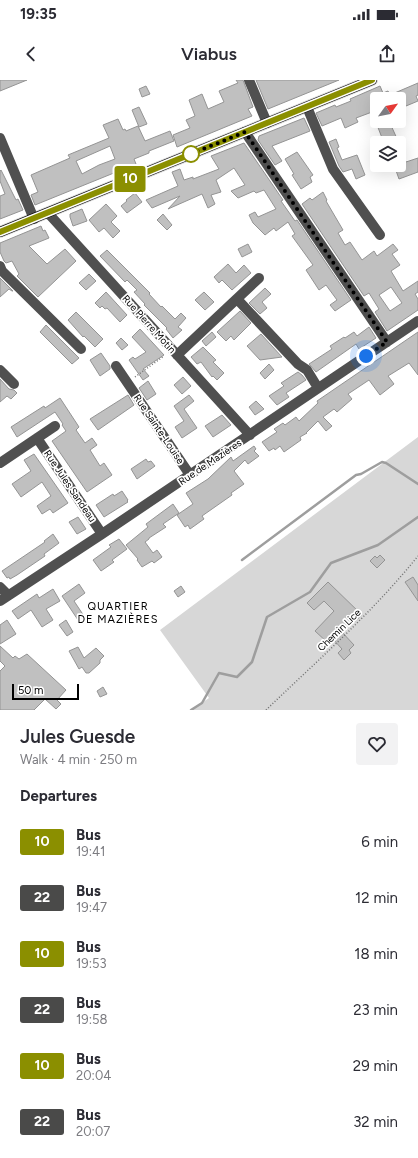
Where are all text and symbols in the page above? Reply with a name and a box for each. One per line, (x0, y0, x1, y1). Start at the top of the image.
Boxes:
text: 19:35 (20, 5, 57, 23)
icon: back (20, 43, 42, 65)
text: Viabus (181, 43, 237, 65)
icon: share (376, 43, 398, 65)
north arrow (370, 92, 406, 128)
map controls (370, 92, 406, 172)
button: layers (370, 136, 406, 172)
unlabelled marker (182, 145, 200, 163)
line badge: 10 (112, 166, 148, 192)
text: 10 (123, 170, 137, 187)
street label: Rue Pierre Motin (119, 292, 179, 356)
your location (356, 346, 376, 366)
street label: Rue Sainte-Louise (131, 392, 187, 467)
street label: Rue de Mazières (176, 436, 244, 488)
street label: Rue Jules Sandeau (41, 447, 99, 525)
district label: QUARTIER DE MAZIÈRES (77, 600, 159, 626)
street label: Chemin Lice (315, 606, 364, 654)
scale bar (12, 682, 79, 701)
text: 50 m (18, 684, 43, 697)
button: heart (356, 723, 398, 765)
text: Jules Guesde (20, 725, 135, 748)
text: Walk · 4 min · 250 m (20, 752, 137, 767)
text: Departures (20, 787, 97, 805)
text: Bus (76, 826, 101, 844)
text: 10 (35, 833, 49, 850)
text: 6 min (361, 833, 398, 851)
text: 19:41 (76, 844, 105, 859)
text: Bus (76, 882, 101, 900)
text: 22 (34, 889, 50, 906)
text: 12 min (355, 889, 398, 907)
text: 19:47 (76, 900, 107, 915)
text: Bus (76, 938, 101, 956)
text: 10 (35, 945, 49, 962)
text: 18 min (354, 945, 398, 963)
text: 19:53 (76, 956, 107, 971)
text: Bus (76, 994, 101, 1012)
text: 22 (34, 1001, 50, 1018)
text: 23 min (353, 1001, 398, 1019)
text: 19:58 (76, 1012, 107, 1027)
text: Bus (76, 1050, 101, 1068)
text: 10 (35, 1057, 49, 1074)
text: 29 min (353, 1057, 398, 1075)
text: 20:04 (76, 1068, 111, 1083)
text: Bus (76, 1106, 101, 1124)
text: 22 (34, 1113, 50, 1130)
text: 32 min (353, 1113, 398, 1131)
text: 20:07 (76, 1124, 110, 1139)

